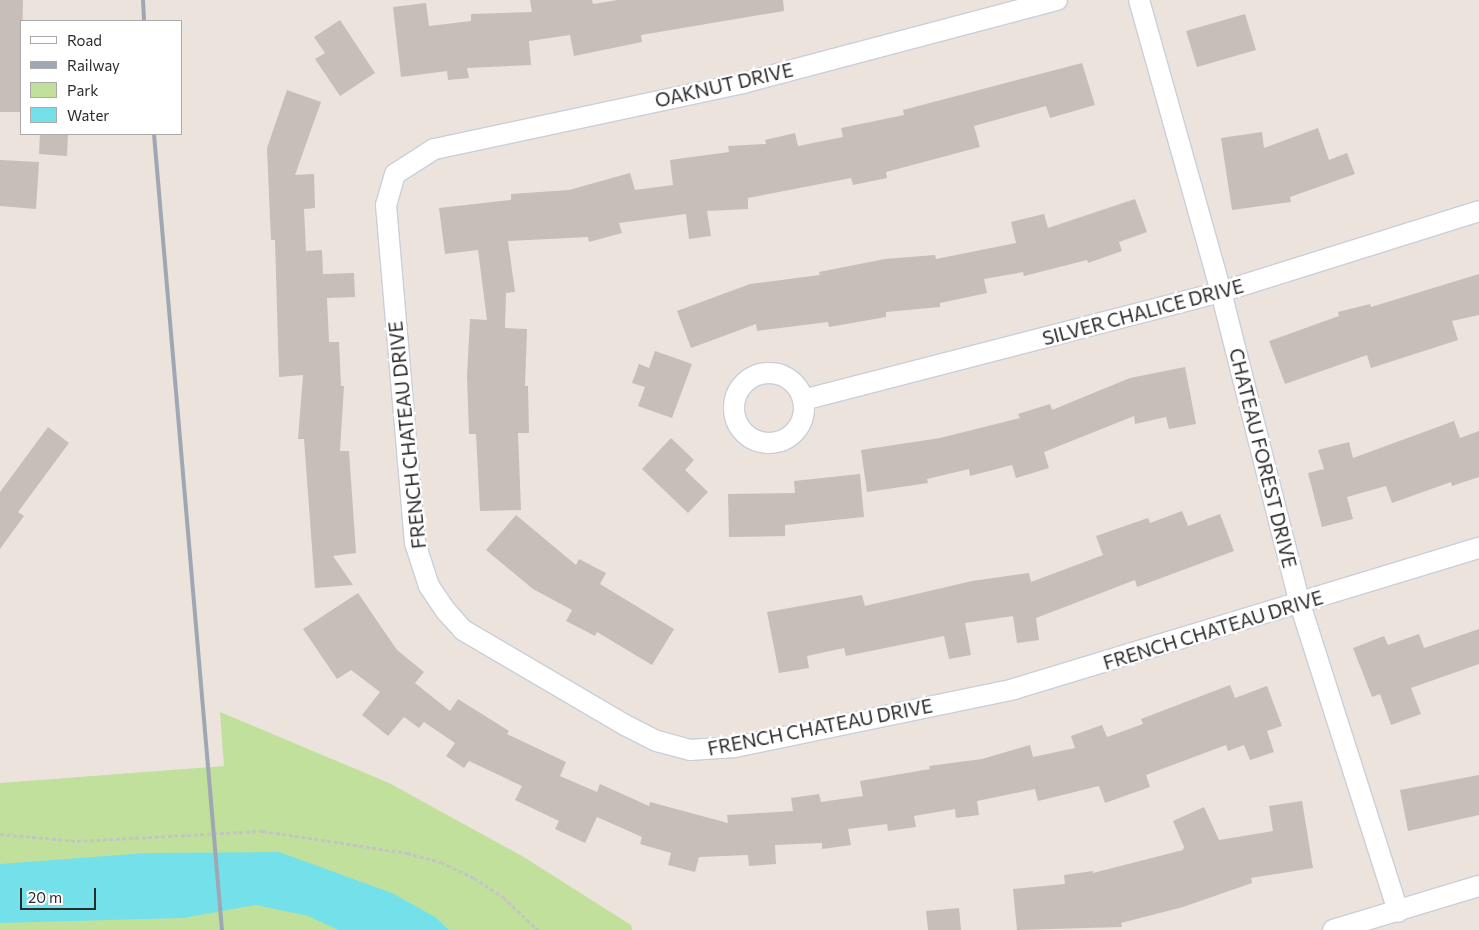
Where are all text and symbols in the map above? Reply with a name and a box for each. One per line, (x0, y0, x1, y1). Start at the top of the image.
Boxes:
legend (20, 20, 182, 135)
text: Road (67, 31, 102, 49)
text: Railway (67, 56, 120, 74)
street label: OAKNUT DRIVE (653, 58, 795, 112)
text: Park (67, 81, 98, 99)
text: Water (67, 106, 109, 124)
street label: SILVER CHALICE DRIVE (1040, 274, 1246, 350)
street label: FRENCH CHATEAU DRIVE (384, 320, 430, 550)
street label: CHATEAU FOREST DRIVE (1225, 346, 1301, 570)
street label: FRENCH CHATEAU DRIVE (1100, 586, 1326, 674)
street label: FRENCH CHATEAU DRIVE (706, 694, 934, 760)
scale bar (22, 878, 99, 910)
text: 20 m (28, 888, 62, 906)

